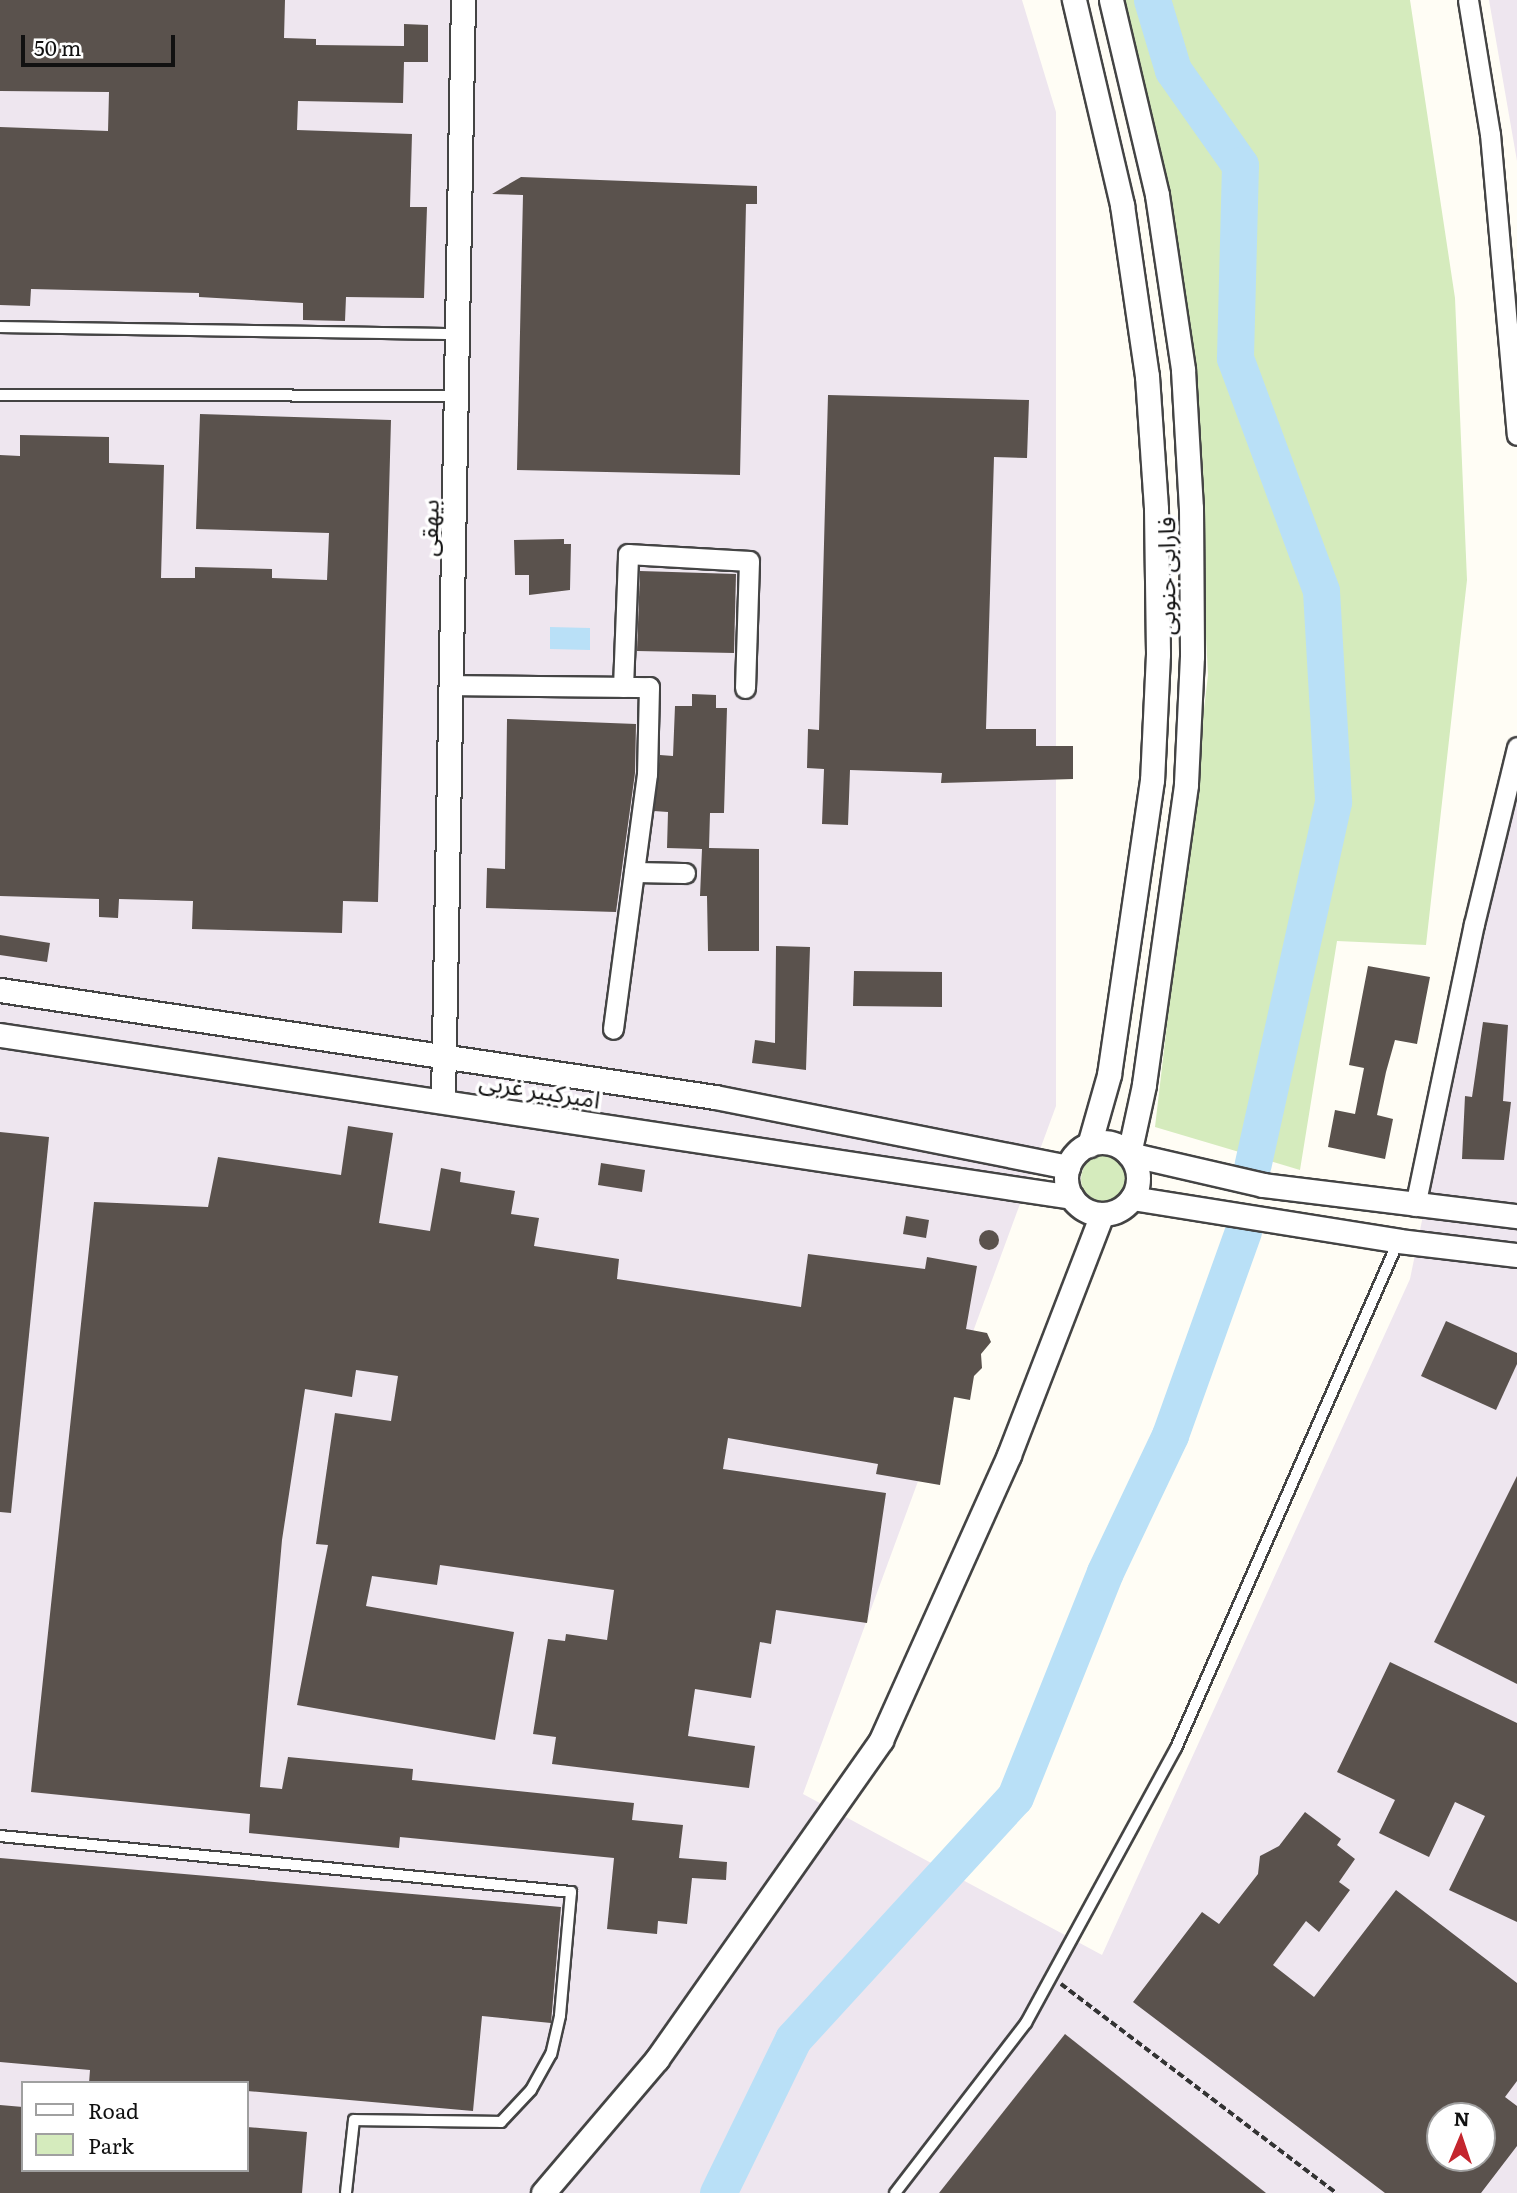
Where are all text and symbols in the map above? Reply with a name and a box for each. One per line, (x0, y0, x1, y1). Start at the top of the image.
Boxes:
scale bar (24, 21, 178, 65)
text: 50 m (34, 31, 81, 62)
street label: بیهقی (413, 499, 443, 557)
street label: فارابی جنوبی (1151, 517, 1179, 635)
street label: امیرکبیر غربی (477, 1065, 603, 1113)
legend (21, 2081, 248, 2172)
text: Road (88, 2094, 139, 2125)
north arrow (1426, 2102, 1496, 2172)
text: N (1453, 2104, 1470, 2132)
text: Park (88, 2129, 134, 2160)

